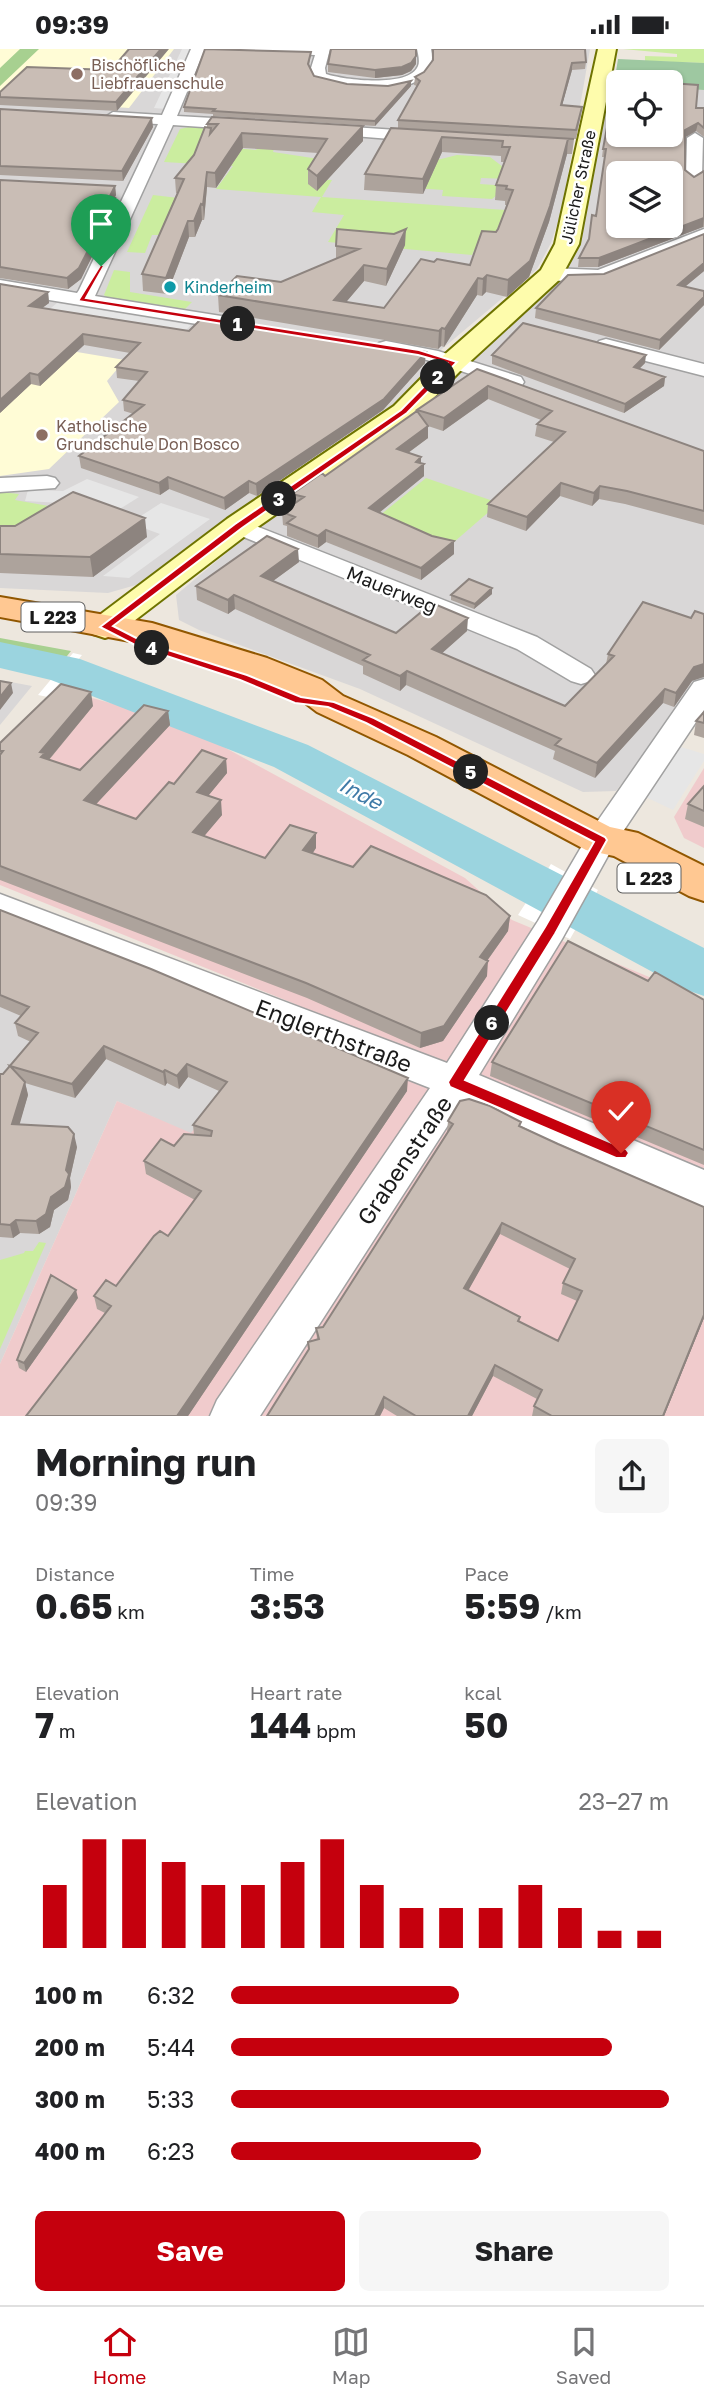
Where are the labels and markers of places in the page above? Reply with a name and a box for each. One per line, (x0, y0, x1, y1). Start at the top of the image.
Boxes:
place label: Bischöfliche Liebfrauenschule (91, 55, 224, 93)
marker: Bischöfliche Liebfrauenschule (69, 66, 85, 82)
pin (71, 194, 131, 266)
place label: Kinderheim (184, 277, 272, 297)
marker: Kinderheim (162, 279, 178, 295)
pin: 1 (220, 307, 256, 341)
pin: 2 (420, 359, 456, 395)
place label: Katholische Grundschule Don Bosco (56, 416, 240, 454)
marker: Katholische Grundschule Don Bosco (34, 427, 50, 443)
pin: 3 (262, 482, 296, 517)
pin: 4 (134, 631, 170, 665)
pin: 5 (454, 755, 489, 789)
pin: 6 (475, 1005, 510, 1041)
pin (591, 1081, 651, 1153)

